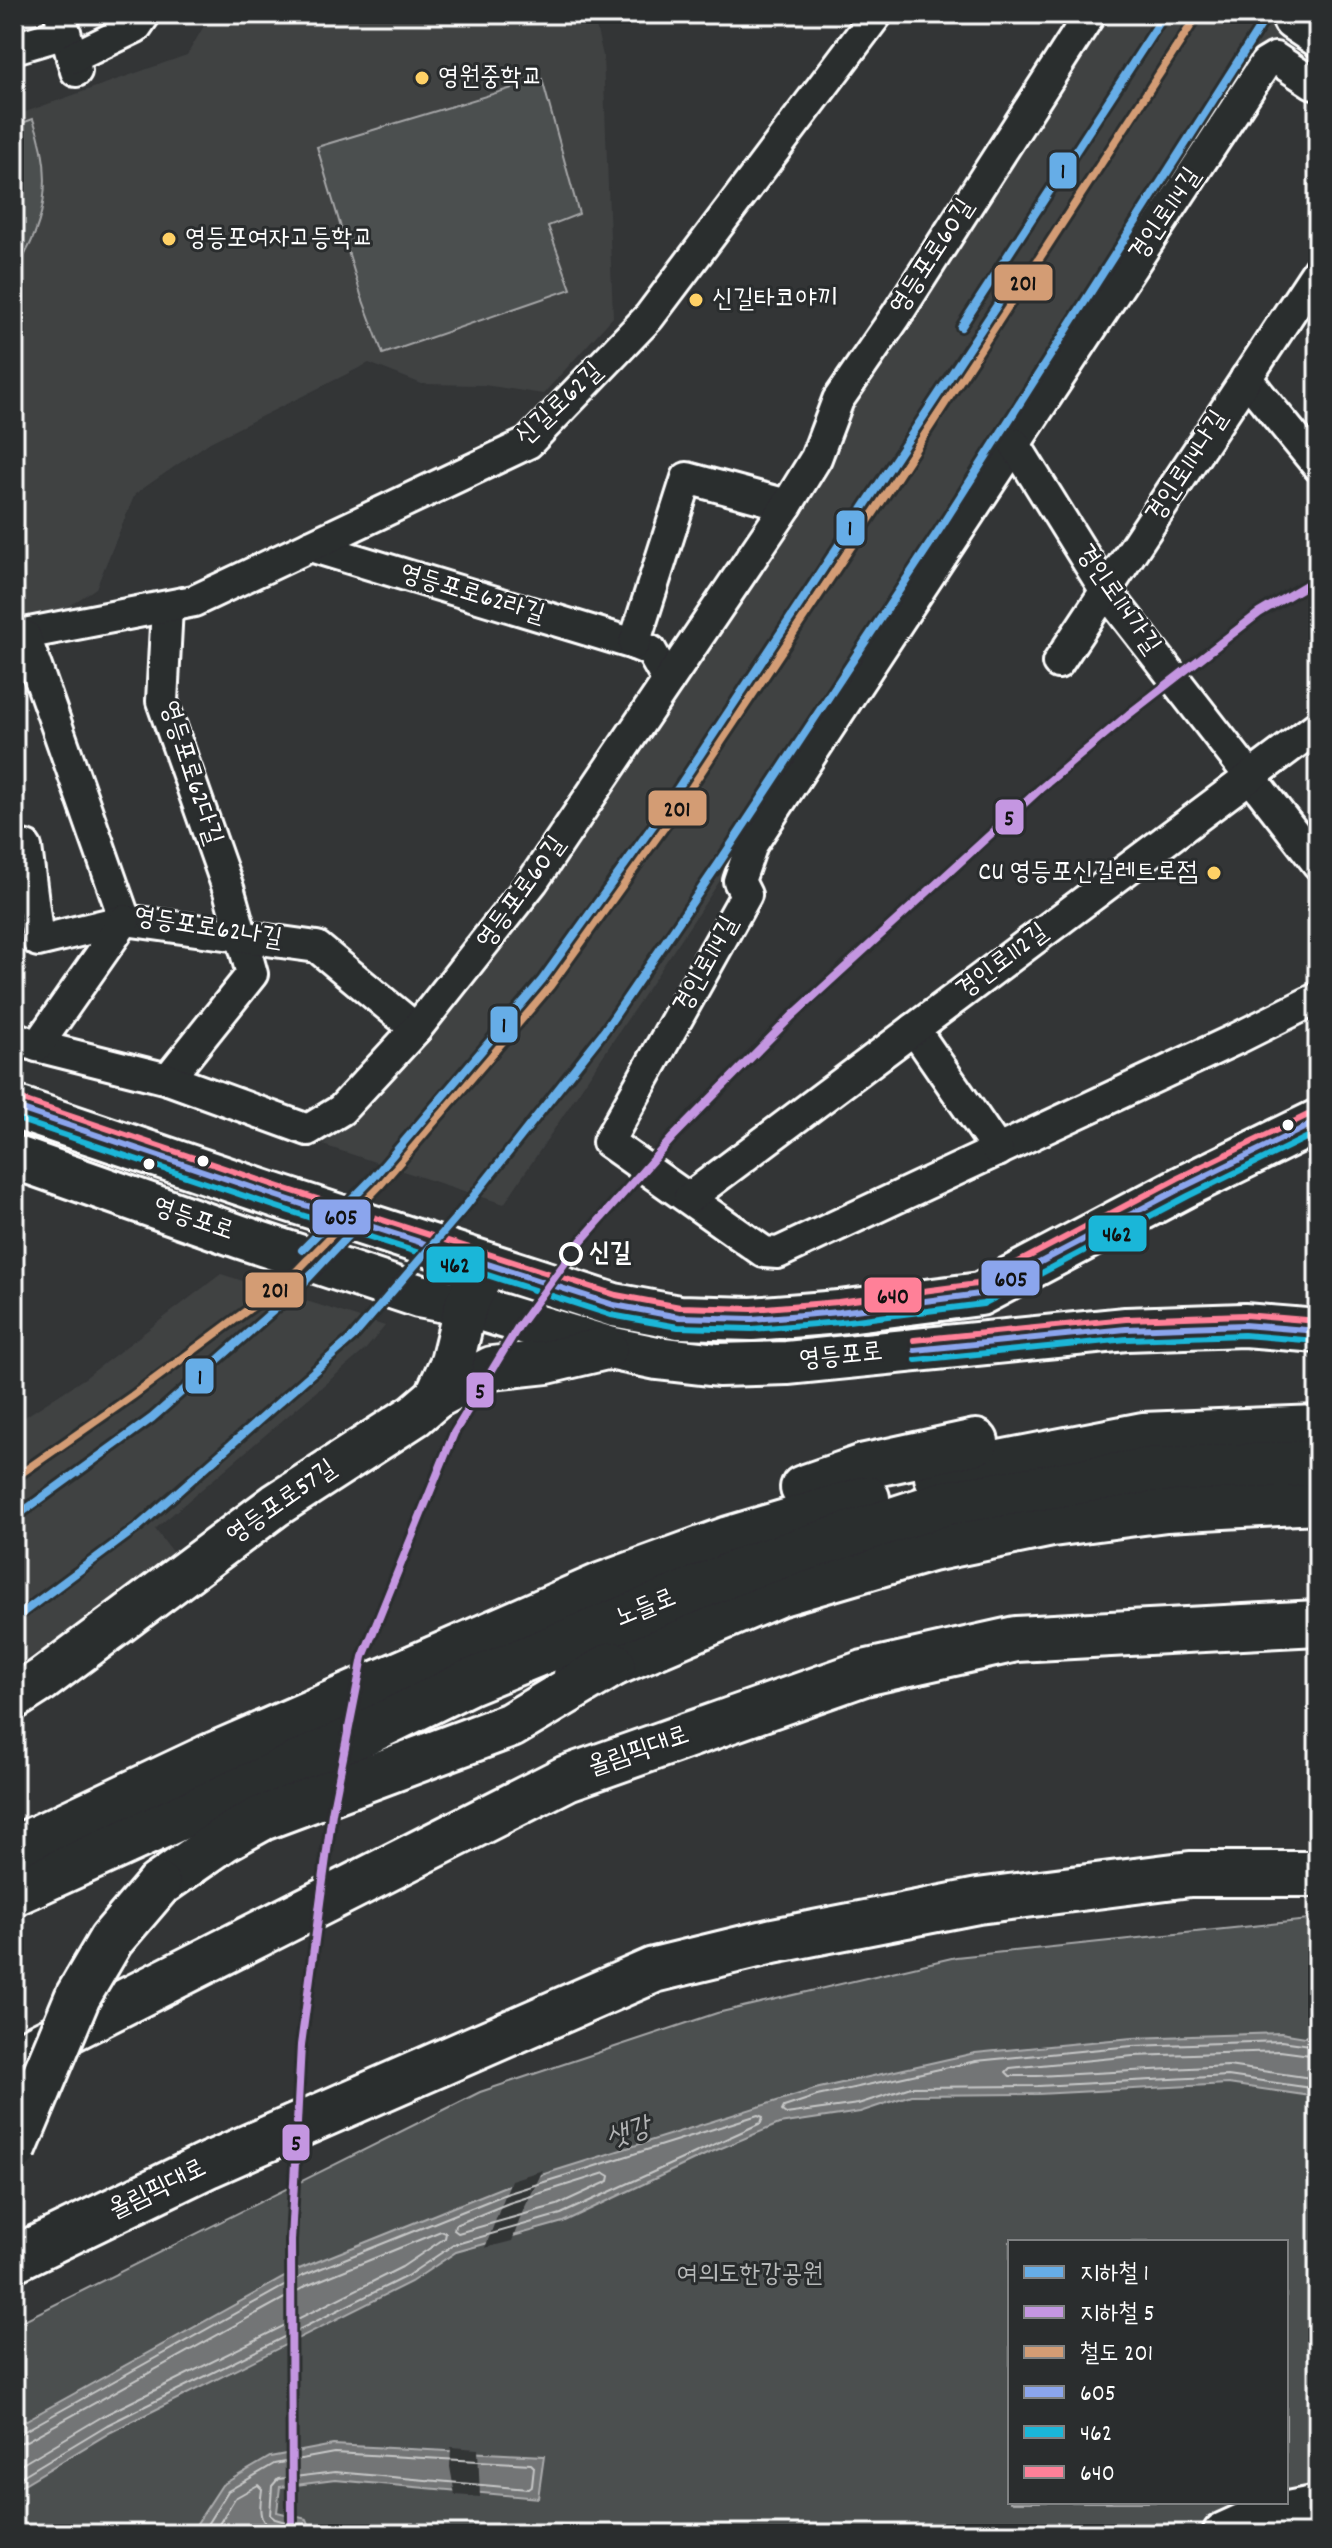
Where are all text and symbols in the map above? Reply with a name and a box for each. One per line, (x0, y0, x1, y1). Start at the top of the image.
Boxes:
place label: 영원중학교 (438, 60, 543, 97)
marker: 영원중학교 (413, 69, 431, 87)
line badge: 1 (1048, 151, 1078, 190)
text: 1 (1061, 158, 1065, 189)
street label: 경인로114길 (1121, 161, 1211, 269)
street label: 영등포로60길 (882, 192, 984, 322)
place label: 영등포여자고등학교 (185, 221, 373, 258)
marker: 영등포여자고등학교 (160, 230, 178, 248)
line badge: 201 (993, 263, 1054, 302)
text: 201 (1010, 270, 1036, 301)
place label: 신길타코야끼 (712, 282, 838, 319)
marker: 신길타코야끼 (687, 291, 705, 309)
street label: 신길로62길 (508, 355, 612, 455)
street label: 경인로114나길 (1138, 404, 1238, 530)
line badge: 1 (835, 509, 866, 547)
text: 1 (848, 515, 852, 546)
street label: 경인로114가길 (1065, 537, 1169, 663)
street label: 영등포로62라길 (395, 555, 549, 635)
street label: 영등포로62다길 (149, 696, 231, 850)
line badge: 201 (647, 789, 708, 827)
text: 201 (664, 796, 690, 827)
line badge: 5 (994, 798, 1025, 836)
text: 5 (1004, 805, 1014, 836)
street label: 영등포로60길 (468, 829, 576, 957)
place label: CU 영등포신길레트로점 (978, 855, 1198, 892)
marker: CU 영등포신길레트로점 (1205, 864, 1223, 882)
street label: 영등포로62나길 (131, 899, 285, 959)
street label: 경인로114길 (665, 910, 749, 1020)
street label: 경인로112길 (949, 915, 1057, 1009)
line badge: 1 (489, 1005, 519, 1044)
text: 1 (502, 1012, 506, 1043)
unlabelled marker (1280, 1117, 1296, 1133)
unlabelled marker (195, 1153, 211, 1169)
unlabelled marker (141, 1156, 157, 1172)
street label: 영등포로 (147, 1189, 239, 1251)
line badge: 605 (311, 1198, 372, 1236)
text: 605 (325, 1204, 357, 1235)
line badge: 462 (1087, 1214, 1148, 1253)
text: 462 (1102, 1221, 1132, 1252)
place label: 신길 (589, 1236, 631, 1273)
marker: 신길 (560, 1243, 582, 1265)
line badge: 462 (425, 1245, 486, 1284)
text: 462 (440, 1252, 470, 1283)
line badge: 605 (980, 1259, 1041, 1297)
text: 605 (995, 1266, 1027, 1297)
line badge: 201 (244, 1271, 305, 1309)
line badge: 640 (863, 1276, 923, 1314)
text: 201 (262, 1277, 288, 1308)
text: 640 (877, 1283, 909, 1314)
street label: 영등포로 (797, 1334, 885, 1380)
line badge: 1 (184, 1357, 215, 1395)
text: 1 (198, 1364, 202, 1395)
line badge: 5 (465, 1371, 495, 1409)
text: 5 (475, 1378, 485, 1409)
street label: 영등포로57길 (220, 1451, 345, 1554)
street label: 노들로 (610, 1580, 682, 1638)
street label: 올림픽대로 (584, 1717, 694, 1787)
water label: 샛강 (601, 2108, 660, 2161)
line badge: 5 (281, 2123, 311, 2162)
text: 5 (291, 2130, 301, 2161)
street label: 올림픽대로 (103, 2150, 213, 2230)
legend (1008, 2240, 1288, 2504)
park label: 여의도한강공원 (677, 2257, 823, 2294)
text: 지하철 1 (1080, 2258, 1149, 2292)
text: 지하철 5 (1080, 2298, 1155, 2332)
text: 철도 201 (1080, 2338, 1153, 2372)
text: 605 (1080, 2378, 1116, 2412)
text: 462 (1080, 2418, 1112, 2452)
text: 640 (1080, 2458, 1115, 2492)

